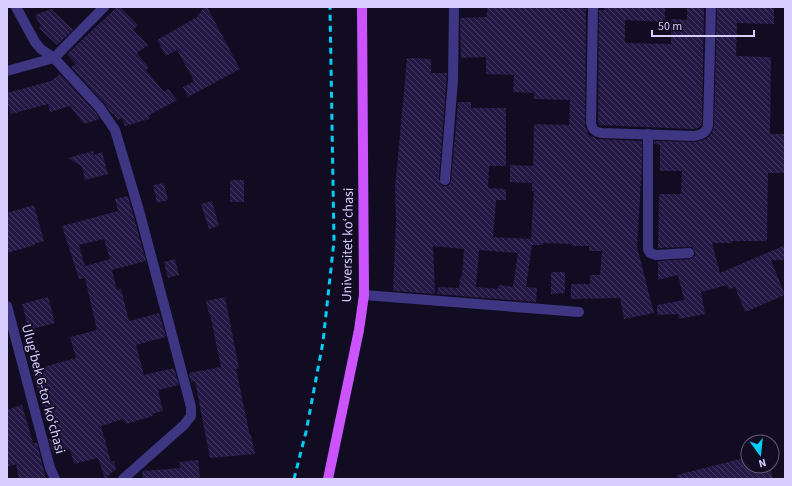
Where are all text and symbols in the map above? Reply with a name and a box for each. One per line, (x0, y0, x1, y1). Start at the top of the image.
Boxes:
scale bar (652, 12, 754, 38)
text: 50 m (658, 18, 682, 35)
street label: Universitet kо‘chasi (337, 187, 359, 303)
street label: Ulug‘bek 6-tor koʻchasi (16, 322, 70, 456)
north arrow (740, 434, 780, 474)
text: N (757, 455, 768, 471)

